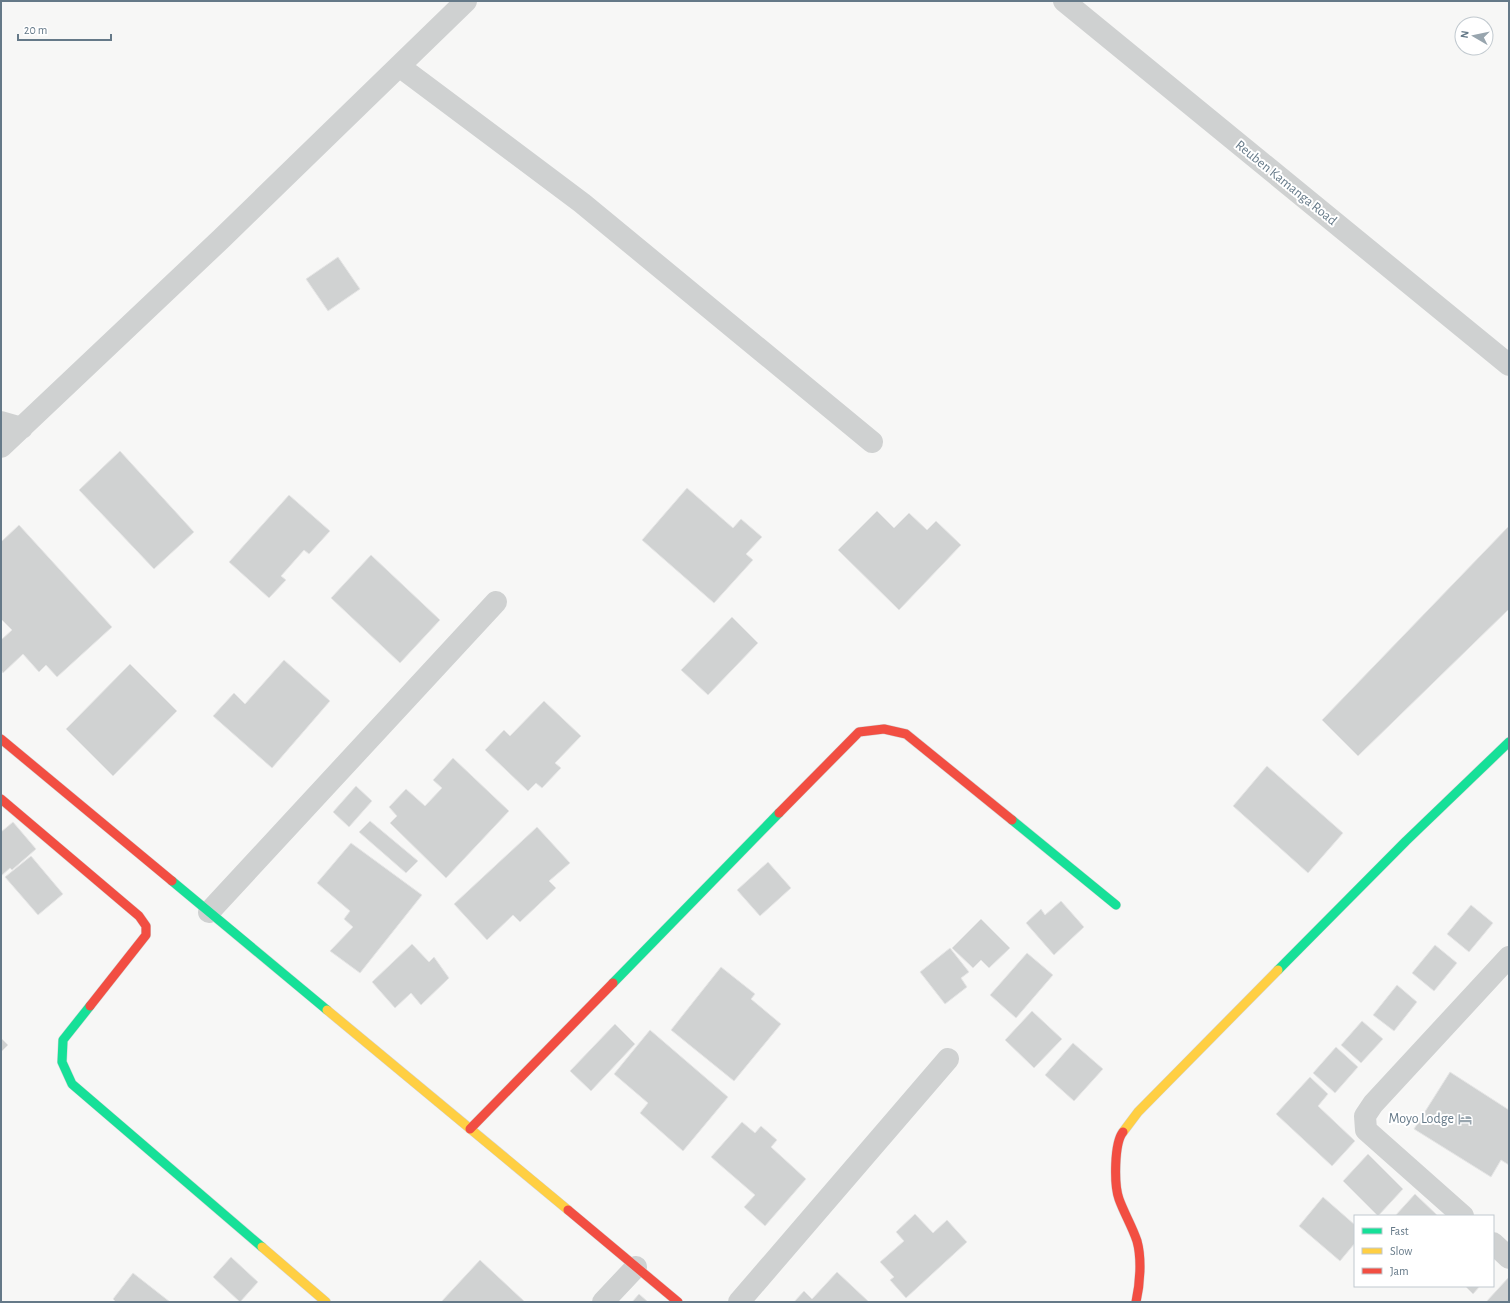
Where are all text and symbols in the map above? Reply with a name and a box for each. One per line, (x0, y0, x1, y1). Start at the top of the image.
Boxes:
scale bar (18, 16, 111, 42)
north arrow (1454, 16, 1494, 56)
text: 20 m (24, 24, 47, 36)
text: N (1459, 30, 1471, 39)
street label: Reuben Kamanga Road (1233, 138, 1339, 228)
hotel icon: Moyo Lodge (1457, 1111, 1473, 1127)
place label: Moyo Lodge (1389, 1112, 1454, 1126)
legend (1354, 1215, 1494, 1287)
text: Fast (1390, 1225, 1409, 1237)
text: Slow (1390, 1245, 1412, 1257)
text: Jam (1390, 1265, 1409, 1277)

